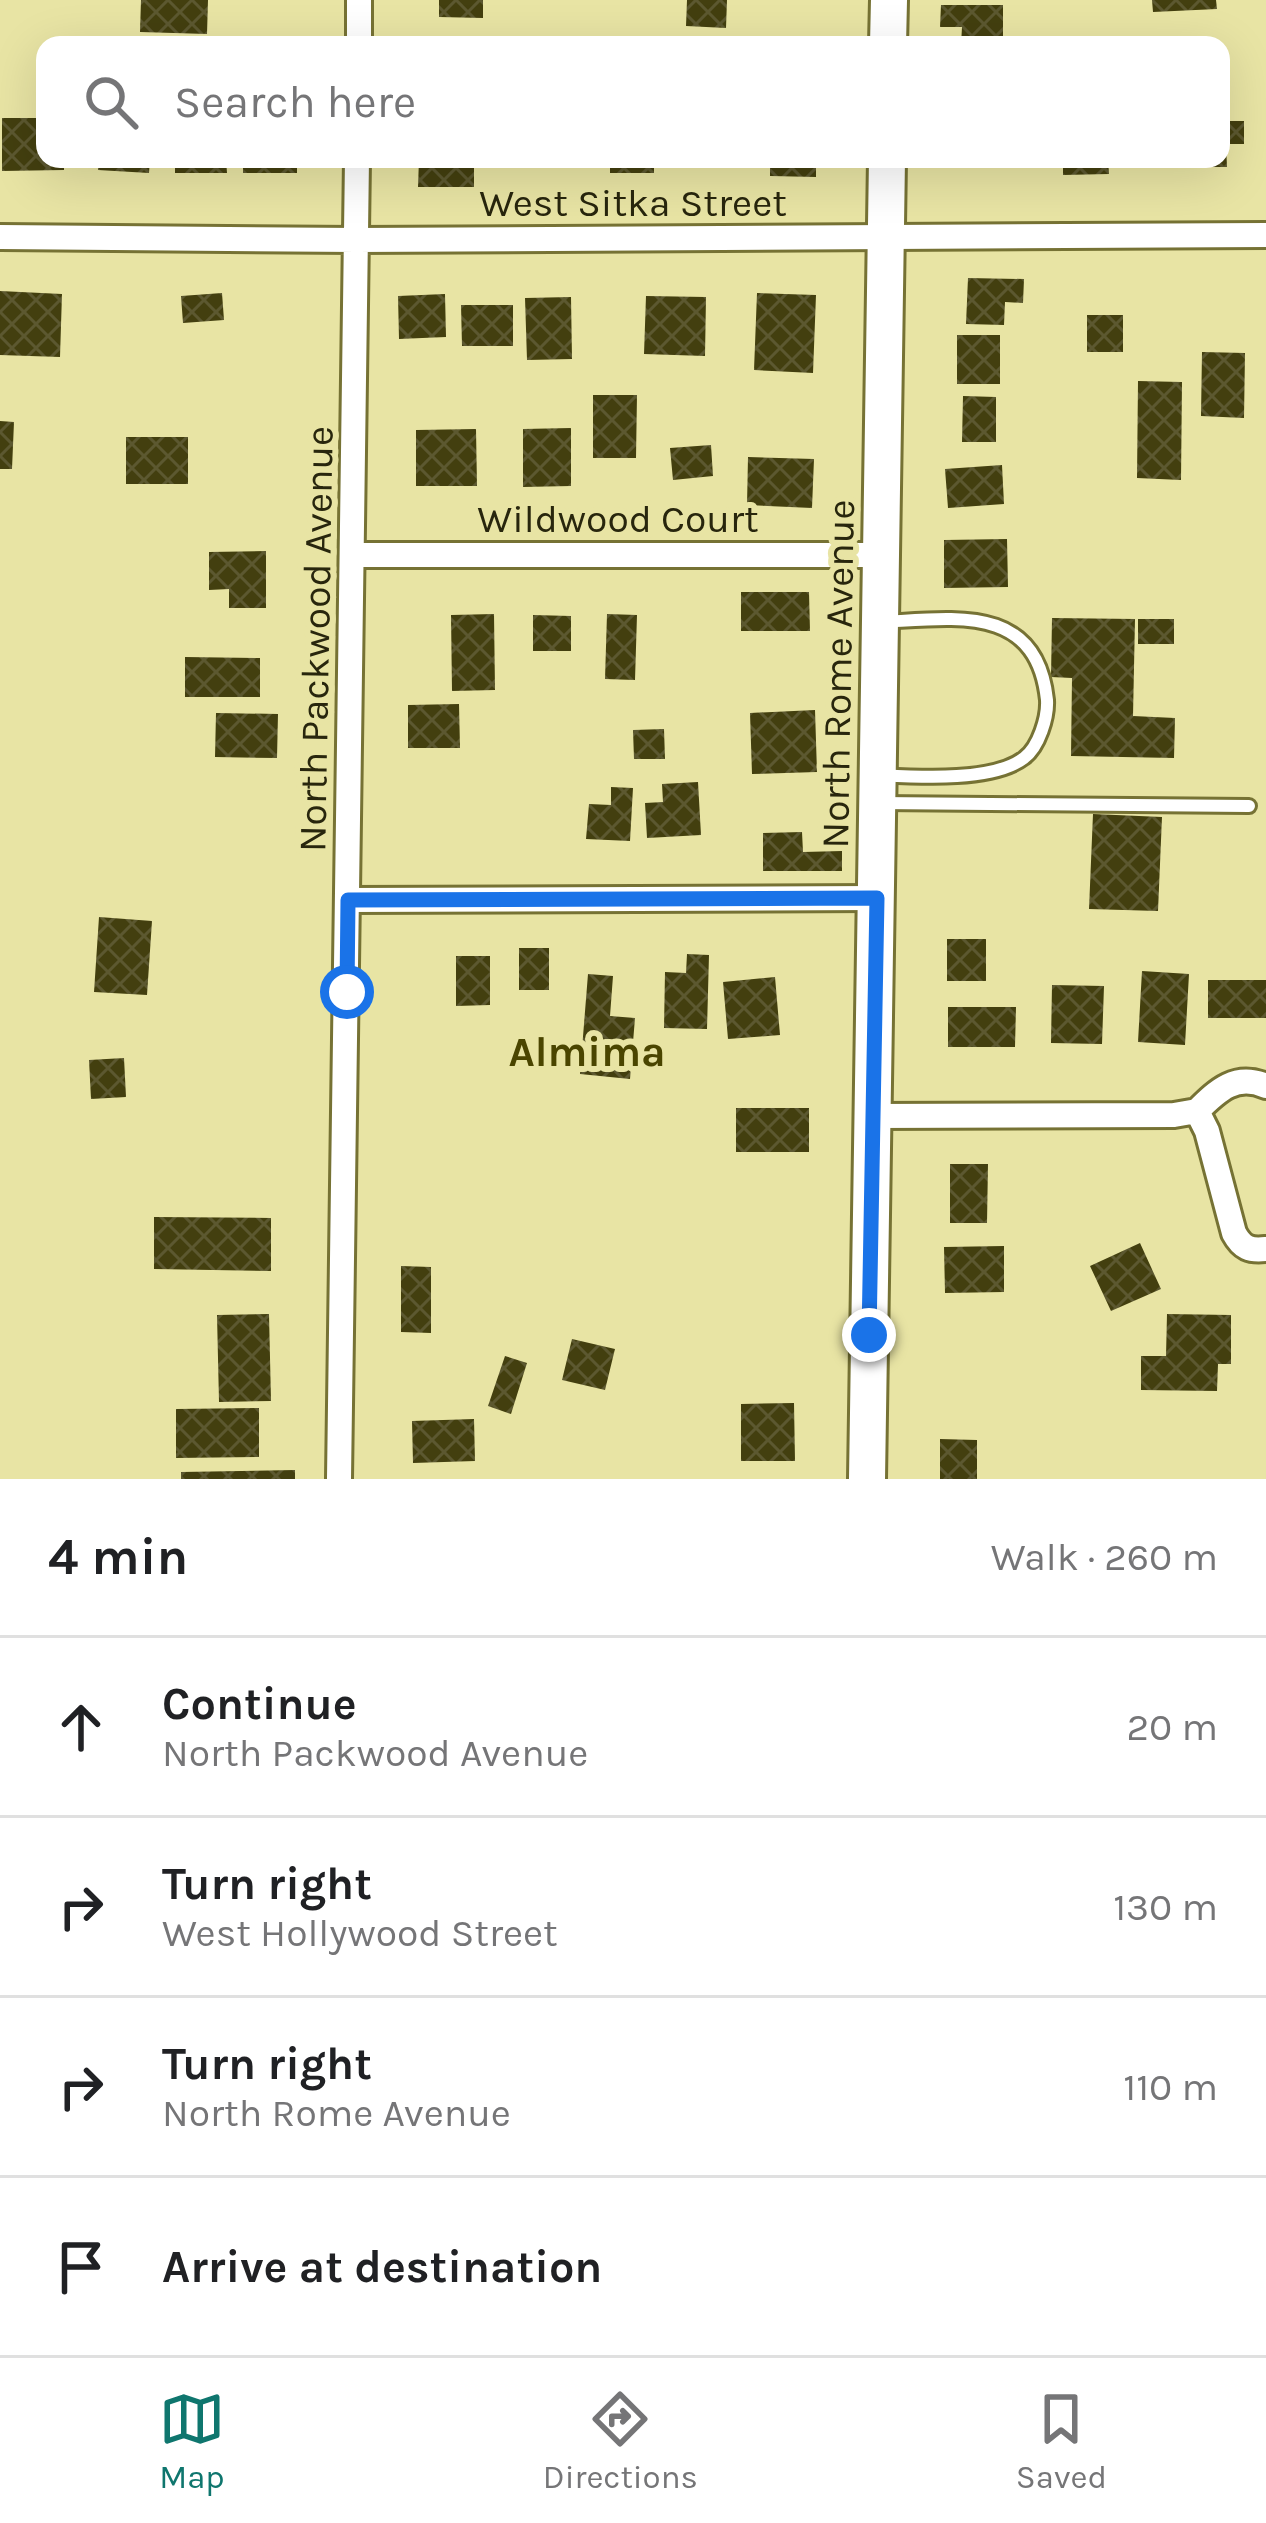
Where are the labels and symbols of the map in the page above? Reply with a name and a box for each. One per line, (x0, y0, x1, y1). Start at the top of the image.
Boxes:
street label: West Sitka Street (479, 180, 787, 226)
street label: North Packwood Avenue (289, 425, 343, 853)
street label: Wildwood Court (477, 496, 759, 542)
street label: North Rome Avenue (812, 499, 864, 849)
route start (320, 965, 374, 1019)
district label: Almima (508, 1027, 666, 1077)
route end (842, 1308, 896, 1362)

